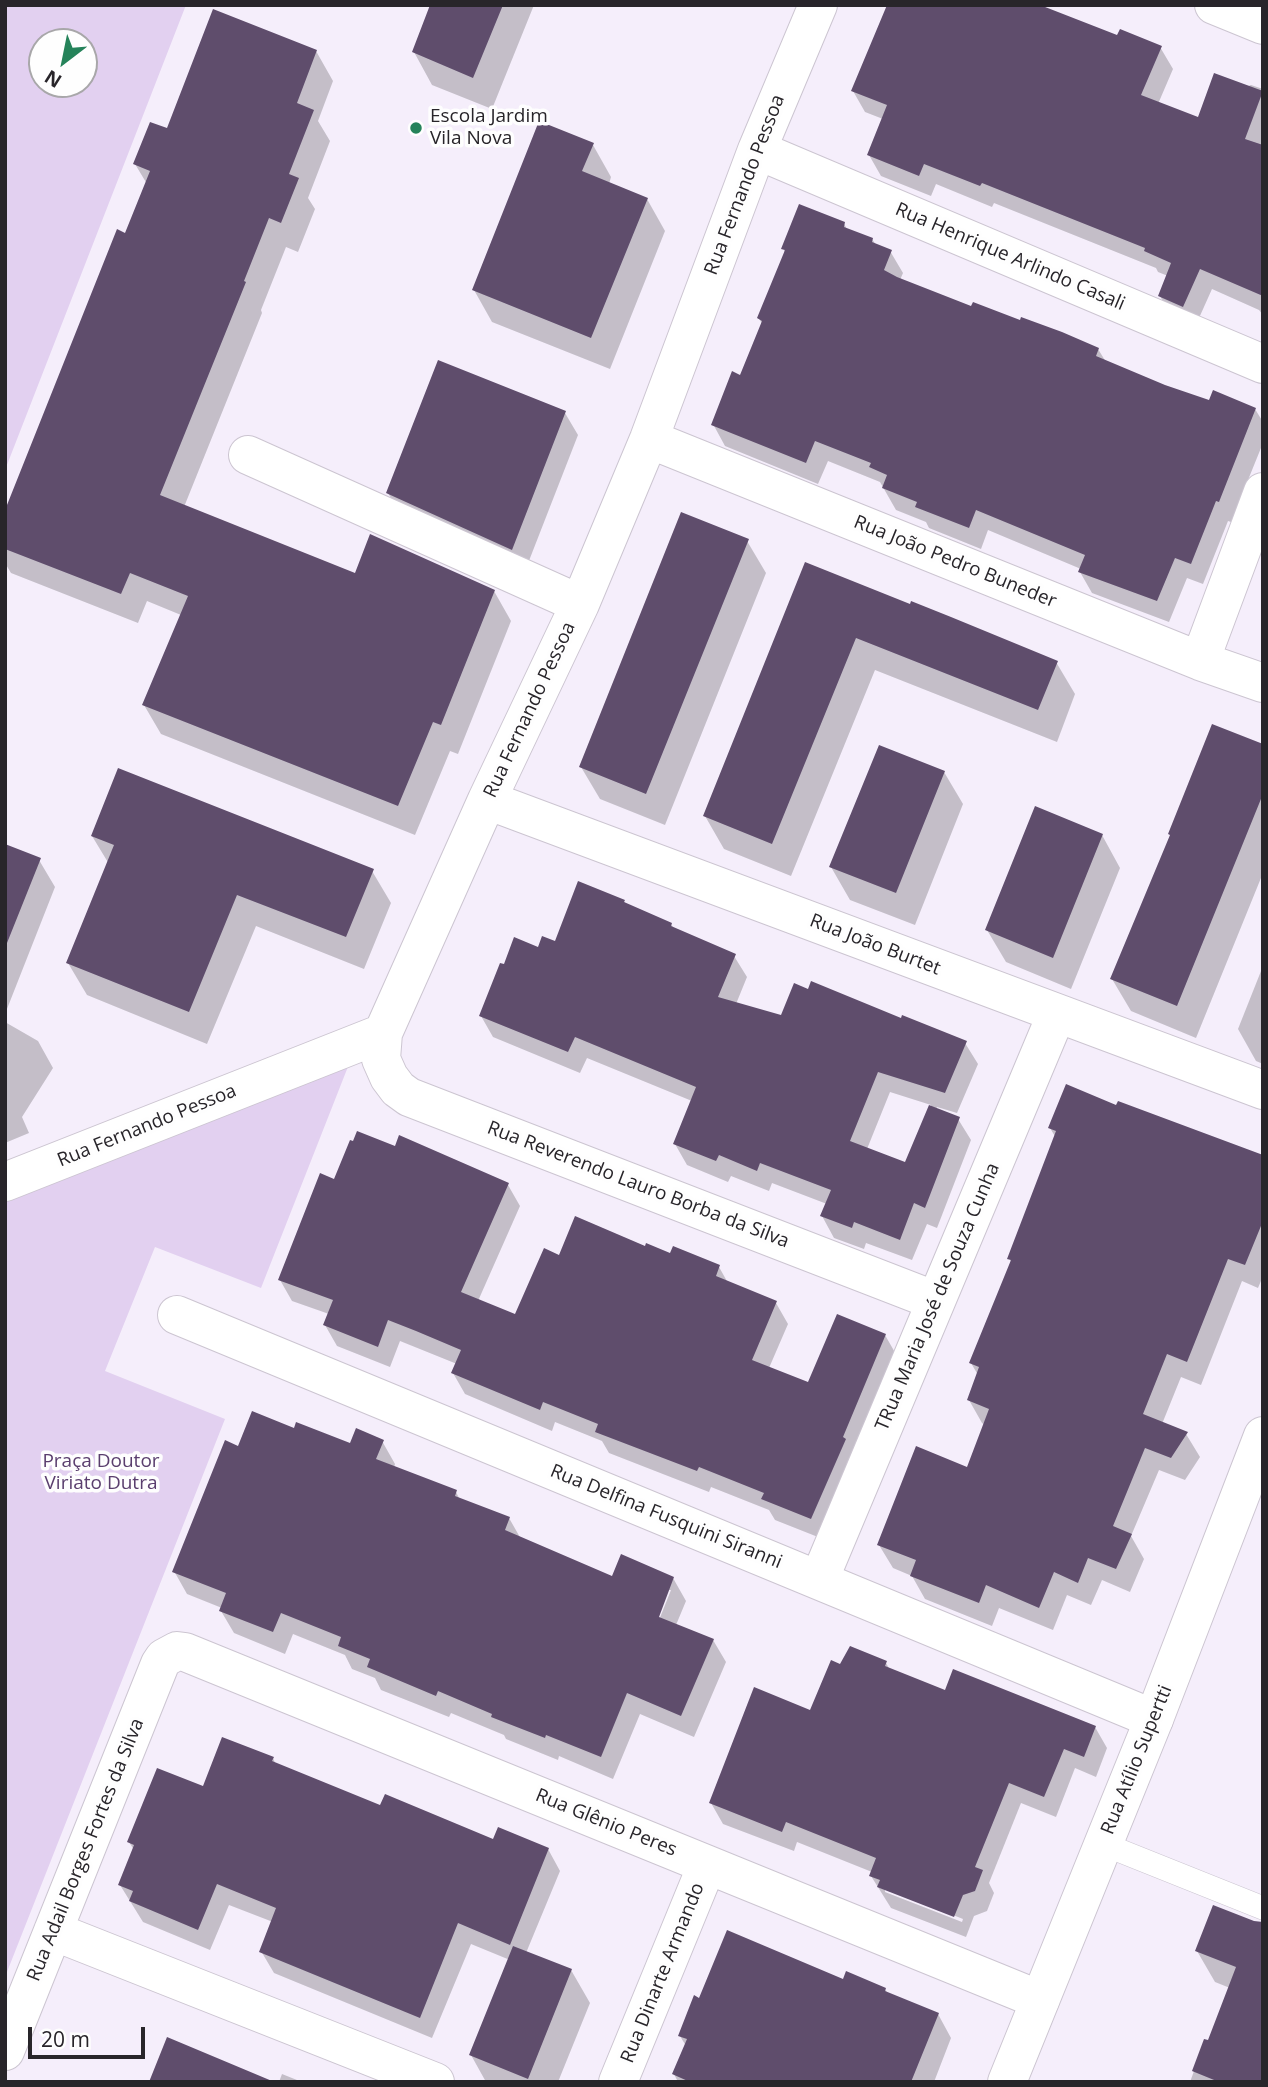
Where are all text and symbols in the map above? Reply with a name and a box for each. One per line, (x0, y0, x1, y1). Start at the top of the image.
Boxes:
north arrow (28, 28, 98, 98)
text: N (39, 64, 66, 94)
street label: Rua Fernando Pessoa (700, 92, 790, 278)
place label: Escola Jardim Vila Nova (430, 106, 548, 150)
marker: Escola Jardim Vila Nova (408, 120, 424, 136)
street label: Rua Henrique Arlindo Casali (892, 198, 1128, 316)
street label: Rua João Pedro Buneder (850, 511, 1060, 613)
street label: Rua Fernando Pessoa (479, 619, 581, 801)
street label: Rua João Burtet (806, 910, 944, 980)
street label: Rua Fernando Pessoa (54, 1080, 240, 1172)
street label: Rua Reverendo Lauro Borba da Silva (484, 1117, 792, 1253)
street label: TRua Maria José de Souza Cunha (871, 1160, 1005, 1434)
park label: Praça Doutor Viriato Dutra (42, 1451, 160, 1495)
street label: Rua Delfina Fusquini Siranni (547, 1460, 785, 1574)
street label: Rua Atílio Supertti (1097, 1682, 1177, 1838)
street label: Rua Adail Borges Fortes da Silva (23, 1715, 149, 1985)
street label: Rua Glênio Peres (532, 1784, 680, 1862)
street label: Rua Dinarte Armando (616, 1880, 710, 2066)
scale bar (32, 2014, 149, 2058)
text: 20 m (41, 2025, 90, 2053)

